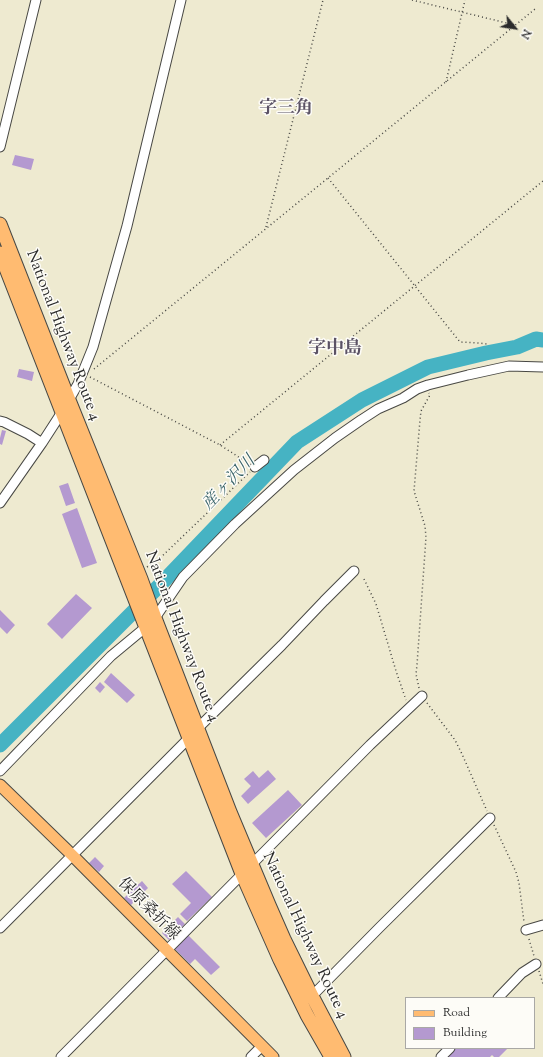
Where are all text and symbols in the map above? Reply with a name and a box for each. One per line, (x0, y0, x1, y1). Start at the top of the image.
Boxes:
north arrow (495, 8, 535, 48)
text: N (516, 26, 535, 42)
district label: 字三角 (259, 99, 313, 121)
street label: National Highway Route 4 (21, 248, 103, 424)
district label: 字中島 (308, 339, 362, 361)
water label: 産ヶ沢川 (199, 452, 261, 516)
street label: National Highway Route 4 (140, 549, 222, 725)
street label: National Highway Route 4 (257, 850, 351, 1022)
street label: 保原桑折線 (113, 875, 183, 945)
legend (405, 997, 535, 1049)
text: Road (443, 1004, 470, 1022)
text: Building (443, 1024, 487, 1042)

